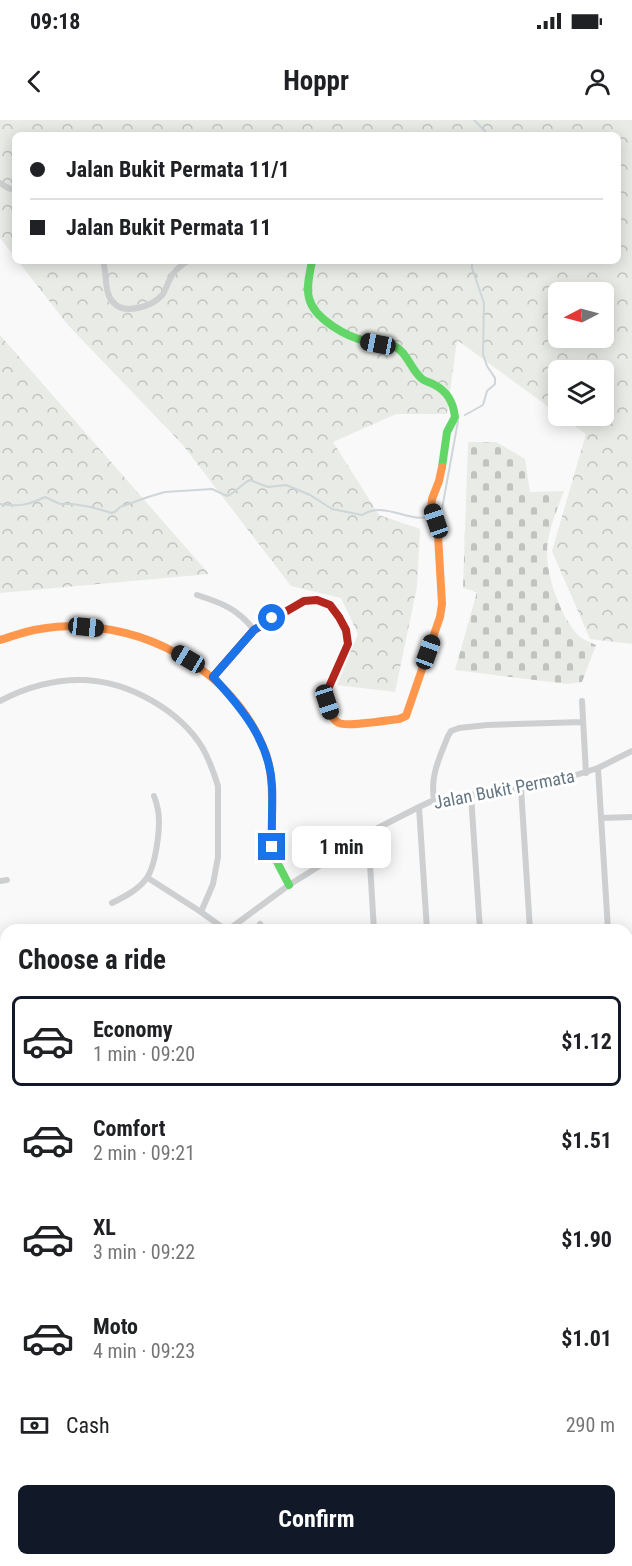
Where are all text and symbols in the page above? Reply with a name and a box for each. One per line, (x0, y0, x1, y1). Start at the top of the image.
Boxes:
text: 09:18 (30, 9, 81, 34)
icon: back (18, 65, 51, 98)
text: Hoppr (283, 65, 349, 97)
icon: person (581, 65, 614, 98)
text: Jalan Bukit Permata 11/1 (66, 157, 290, 182)
text: Jalan Bukit Permata 11 (66, 215, 271, 240)
north arrow (548, 282, 614, 348)
map controls (548, 282, 614, 426)
car (359, 332, 397, 356)
button: layers (548, 360, 614, 426)
car (422, 501, 450, 541)
route start (258, 604, 285, 631)
car (67, 616, 105, 638)
car (413, 632, 443, 672)
car (168, 642, 208, 676)
car (313, 682, 341, 722)
street label: Jalan Bukit Permata (432, 765, 576, 813)
callout: 1 min (293, 826, 392, 868)
route end (258, 833, 285, 860)
text: 1 min (319, 835, 364, 859)
text: Choose a ride (18, 944, 166, 976)
icon: car (21, 1014, 75, 1068)
text: Economy (93, 1017, 173, 1042)
text: $1.12 (561, 1029, 612, 1054)
text: 1 min · 09:20 (93, 1042, 195, 1066)
icon: car (21, 1113, 75, 1167)
text: Comfort (93, 1116, 166, 1141)
text: $1.51 (561, 1128, 612, 1153)
text: 2 min · 09:21 (93, 1141, 195, 1165)
icon: car (21, 1212, 75, 1266)
text: XL (93, 1215, 116, 1240)
text: $1.90 (561, 1227, 612, 1252)
text: 3 min · 09:22 (93, 1240, 195, 1264)
icon: car (21, 1311, 75, 1365)
text: Moto (93, 1314, 138, 1339)
text: $1.01 (561, 1326, 612, 1351)
text: 4 min · 09:23 (93, 1339, 195, 1363)
icon: cash (18, 1409, 51, 1442)
text: Cash (66, 1413, 110, 1438)
text: 290 m (566, 1413, 615, 1437)
button: Confirm (18, 1485, 615, 1554)

